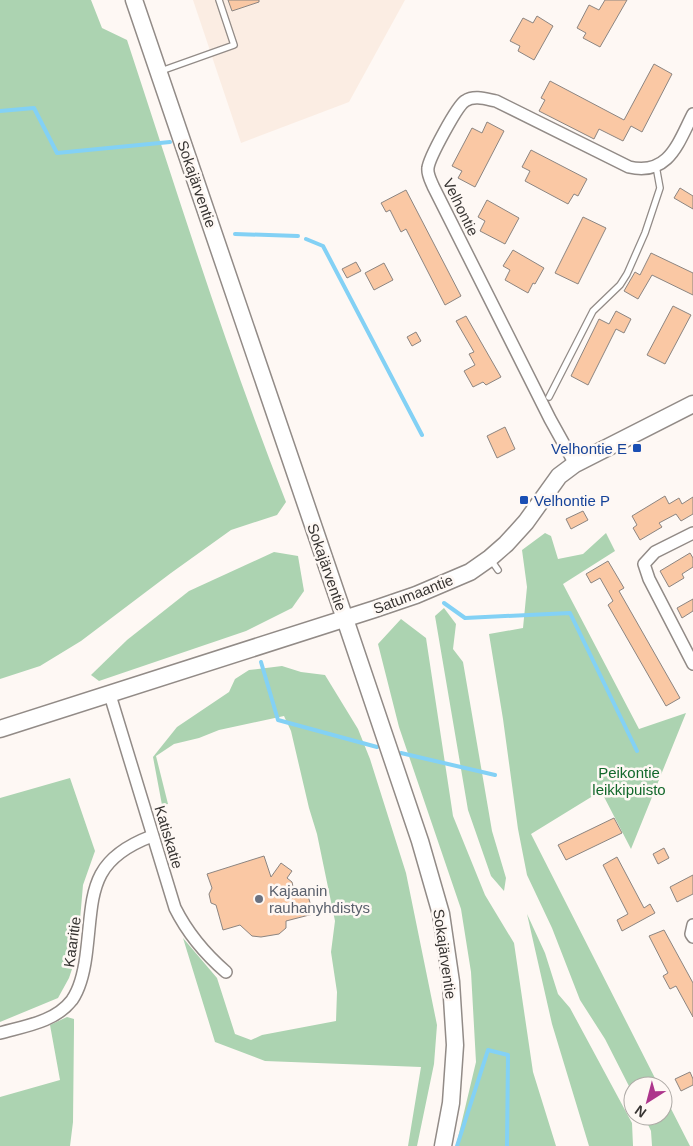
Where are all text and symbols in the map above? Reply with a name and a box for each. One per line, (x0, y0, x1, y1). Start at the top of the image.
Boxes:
street label: Sokajärventie (174, 138, 220, 230)
street label: Velhontie (440, 176, 482, 238)
place label: Velhontie E (551, 440, 627, 457)
marker: Velhontie E (631, 442, 643, 454)
place label: Velhontie P (534, 492, 610, 509)
marker: Velhontie P (518, 494, 530, 506)
street label: Sokajärventie (304, 521, 350, 613)
street label: Satumaantie (371, 571, 455, 617)
park label: Peikontie leikkipuisto (592, 764, 666, 798)
street label: Katiskatie (151, 803, 187, 871)
place label: Kajaanin rauhanyhdistys (269, 882, 370, 916)
marker: Kajaanin rauhanyhdistys (253, 893, 265, 905)
street label: Sokajärventie (430, 908, 460, 1000)
street label: Kaaritie (60, 916, 84, 968)
north arrow (623, 1076, 673, 1126)
text: N (632, 1102, 649, 1121)

